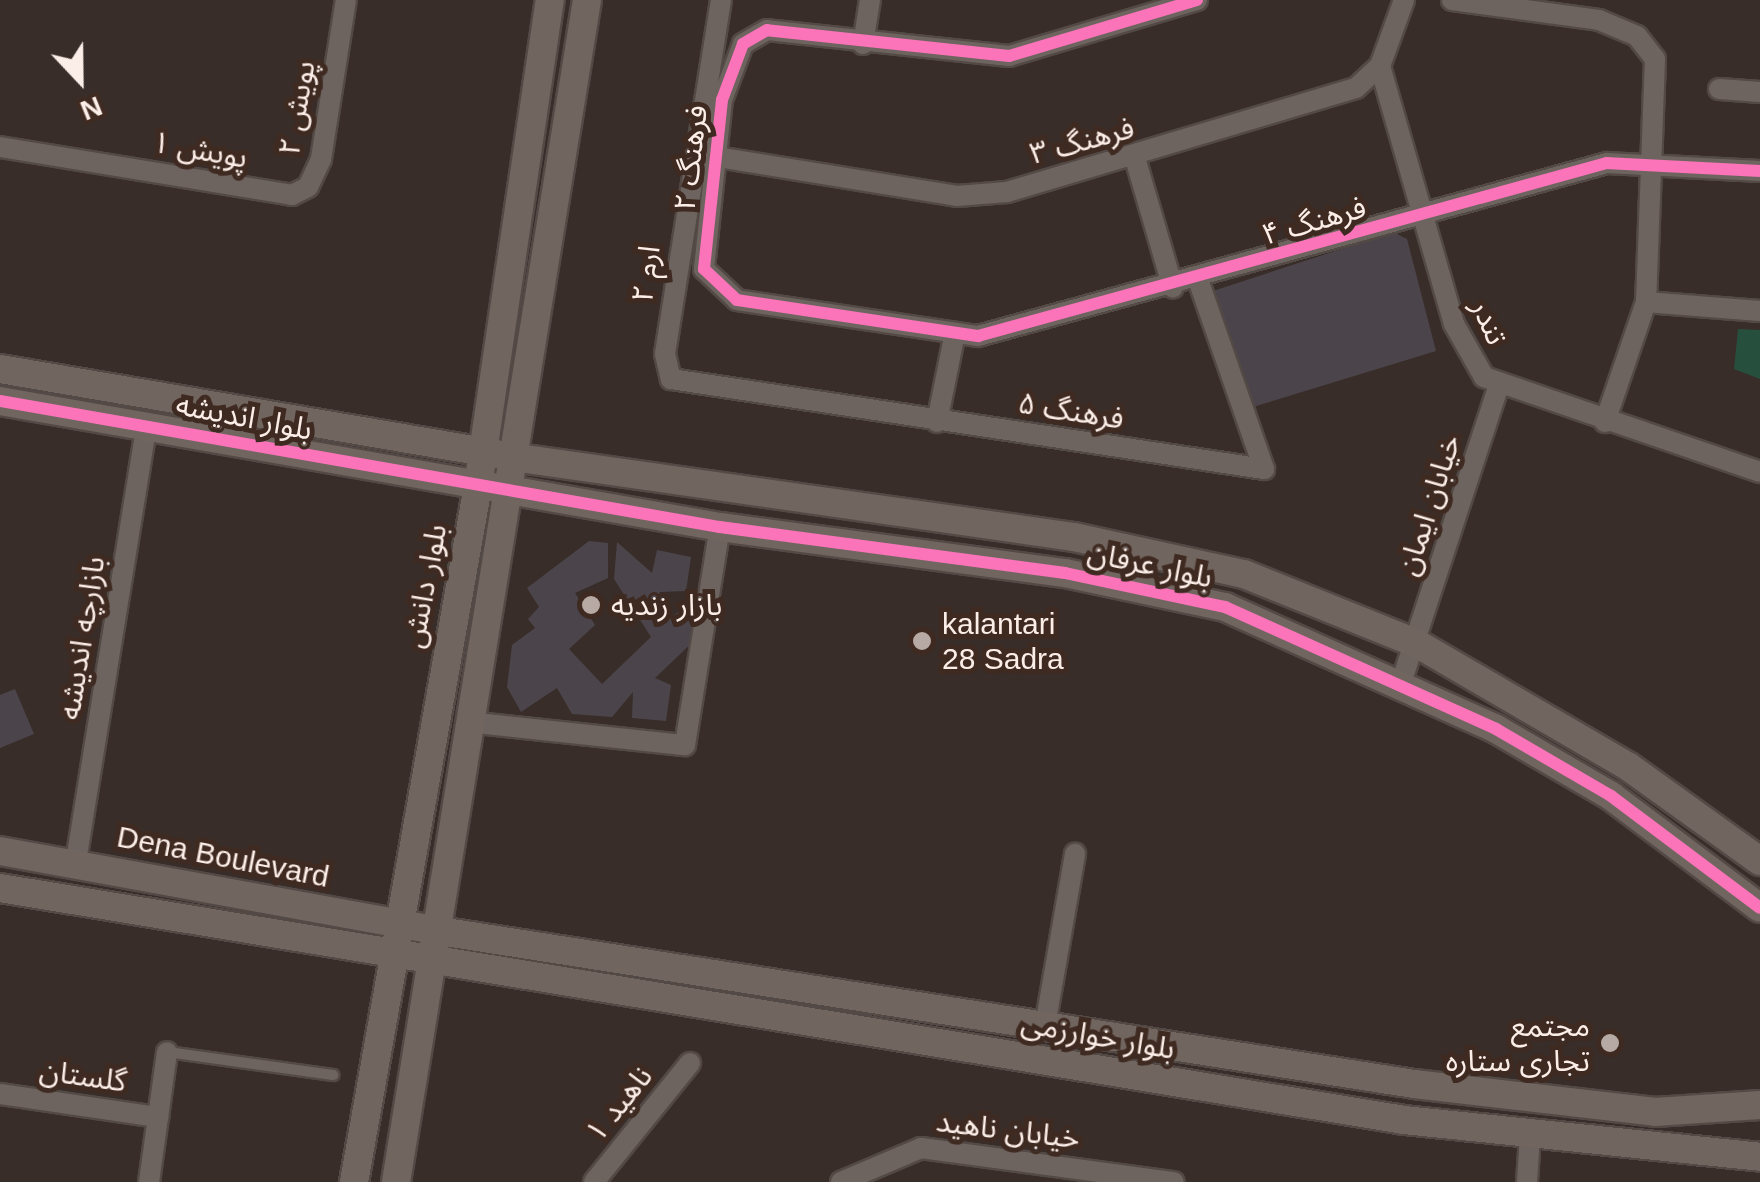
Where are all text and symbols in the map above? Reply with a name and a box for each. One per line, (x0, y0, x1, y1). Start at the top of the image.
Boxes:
north arrow (30, 30, 130, 130)
street label: پویش ۲ (271, 58, 323, 158)
text: N (76, 90, 107, 126)
street label: فرهنگ ۲ (667, 103, 715, 213)
street label: فرهنگ ۳ (1026, 110, 1138, 172)
street label: پویش ۱ (150, 124, 250, 176)
street label: فرهنگ ۴ (1258, 189, 1370, 253)
street label: ارم ۲ (624, 243, 668, 305)
street label: تندر (1463, 294, 1515, 350)
street label: فرهنگ ۵ (1016, 385, 1126, 437)
street label: بلوار اندیشه (173, 386, 315, 448)
street label: خیابان ایمان (1389, 430, 1469, 580)
street label: بلوار دانش (395, 521, 455, 651)
street label: بلوار عرفان (1084, 534, 1216, 596)
street label: بازارچه اندیشه (51, 554, 113, 722)
place label: بازار زندیه (611, 587, 722, 623)
marker: بازار زندیه (580, 594, 602, 616)
place label: kalantari 28 Sadra (942, 606, 1064, 676)
marker: kalantari 28 Sadra (911, 630, 933, 652)
street label: Dena Boulevard (114, 819, 332, 895)
street label: بلوار خوارزمی (1018, 1005, 1178, 1067)
place label: مجتمع تجاری ستاره (1446, 1008, 1590, 1078)
marker: مجتمع تجاری ستاره (1599, 1032, 1621, 1054)
street label: گلستان (37, 1052, 129, 1100)
street label: ناهید ۱ (578, 1059, 660, 1149)
street label: خیابان ناهید (934, 1103, 1082, 1157)

